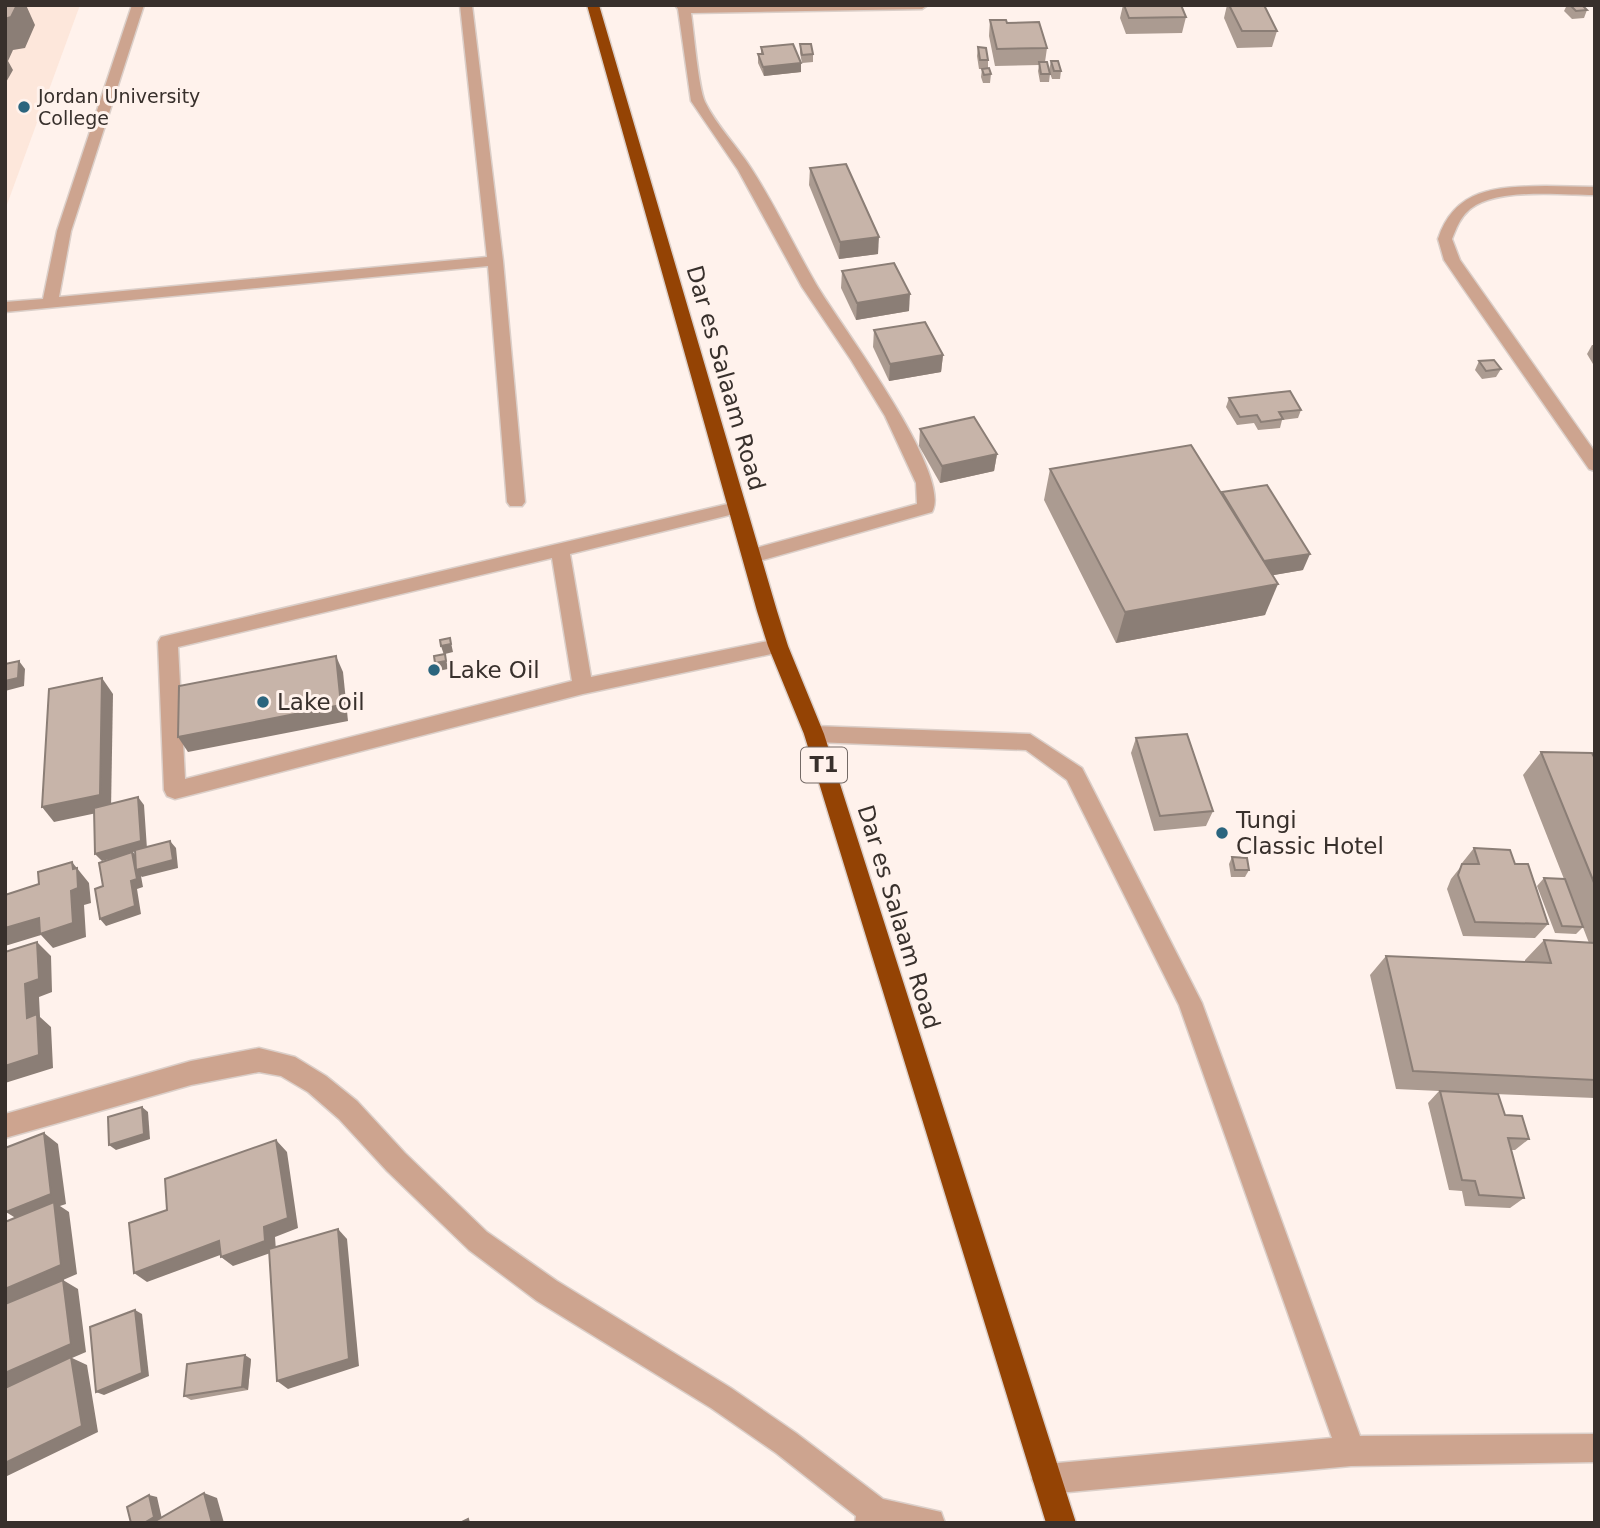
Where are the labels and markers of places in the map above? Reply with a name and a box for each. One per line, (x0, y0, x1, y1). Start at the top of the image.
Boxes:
place label: Jordan University College (37, 85, 200, 129)
marker: Jordan University College (16, 99, 32, 115)
place label: Lake Oil (448, 657, 540, 683)
marker: Lake Oil (426, 662, 442, 678)
place label: Lake oil (277, 689, 365, 715)
marker: Lake oil (255, 694, 271, 710)
place label: Tungi Classic Hotel (1235, 807, 1384, 859)
marker: Tungi Classic Hotel (1214, 825, 1230, 841)

